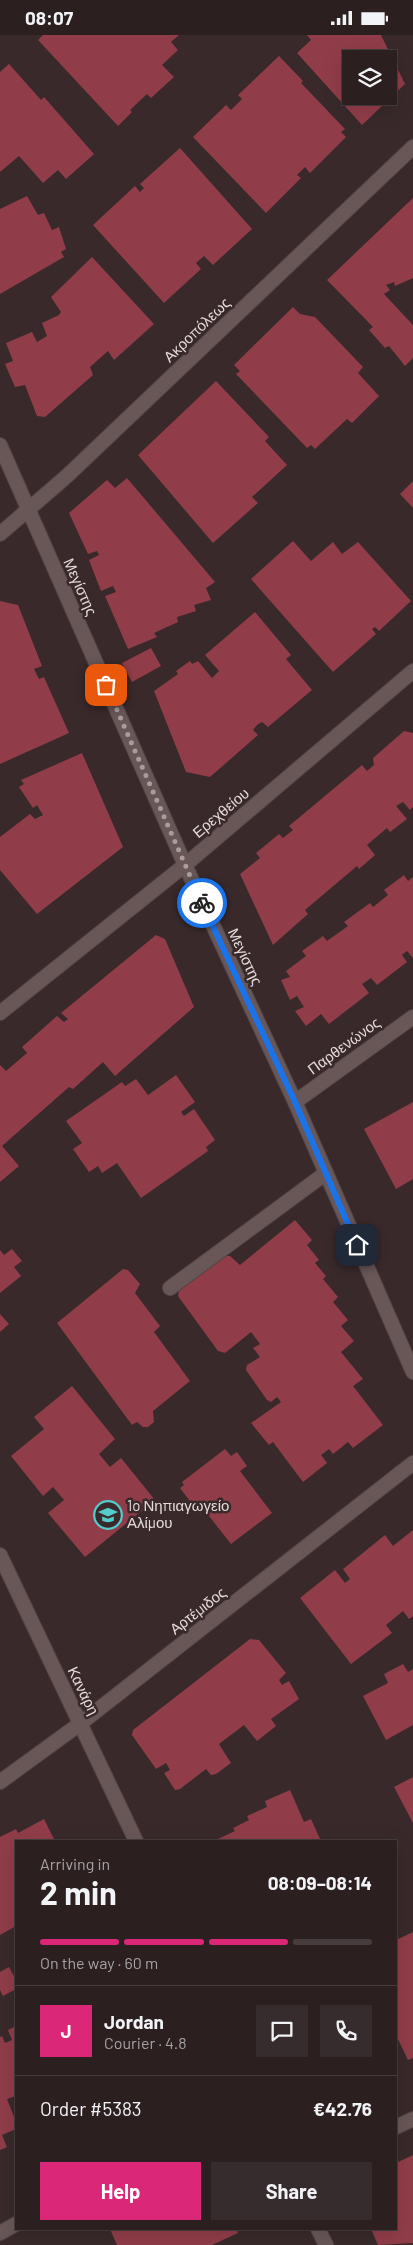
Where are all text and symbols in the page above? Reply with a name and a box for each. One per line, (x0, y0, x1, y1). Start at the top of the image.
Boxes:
text: 08:07 (25, 6, 73, 29)
map controls (342, 50, 397, 105)
button: layers (342, 50, 397, 105)
street label: Ακροπόλεως (159, 293, 233, 365)
street label: Μεγίστης (60, 555, 101, 618)
pin (85, 664, 127, 706)
icon: bag (92, 671, 120, 699)
street label: Ερεχθείου (189, 783, 252, 841)
courier (177, 878, 227, 928)
icon: bike (188, 889, 216, 917)
street label: Μεγίστης (225, 925, 267, 988)
street label: Παρθενώνος (304, 1013, 383, 1078)
pin (336, 1224, 378, 1266)
icon: home (343, 1231, 371, 1259)
place label: 1o Νηπιαγωγείο Αλίμου (127, 1496, 229, 1531)
school or university icon: 1o Νηπιαγωγείο Αλίμου (93, 1500, 123, 1530)
street label: Αρτέμιδος (166, 1583, 229, 1638)
street label: Κανάρη (65, 1663, 103, 1718)
text: Arriving in (40, 1854, 110, 1873)
text: 08:09–08:14 (268, 1871, 372, 1894)
text: 2 min (40, 1873, 117, 1911)
text: On the way · 60 m (40, 1953, 158, 1972)
button: chat (256, 2005, 308, 2057)
button: phone (320, 2005, 372, 2057)
text: Jordan (104, 2010, 164, 2033)
text: J (60, 2019, 72, 2042)
text: Courier · 4.8 (104, 2033, 187, 2052)
text: Order #5383 (40, 2097, 142, 2120)
text: €42.76 (313, 2097, 372, 2120)
button: Help (40, 2162, 201, 2220)
button: Share (211, 2162, 372, 2220)

